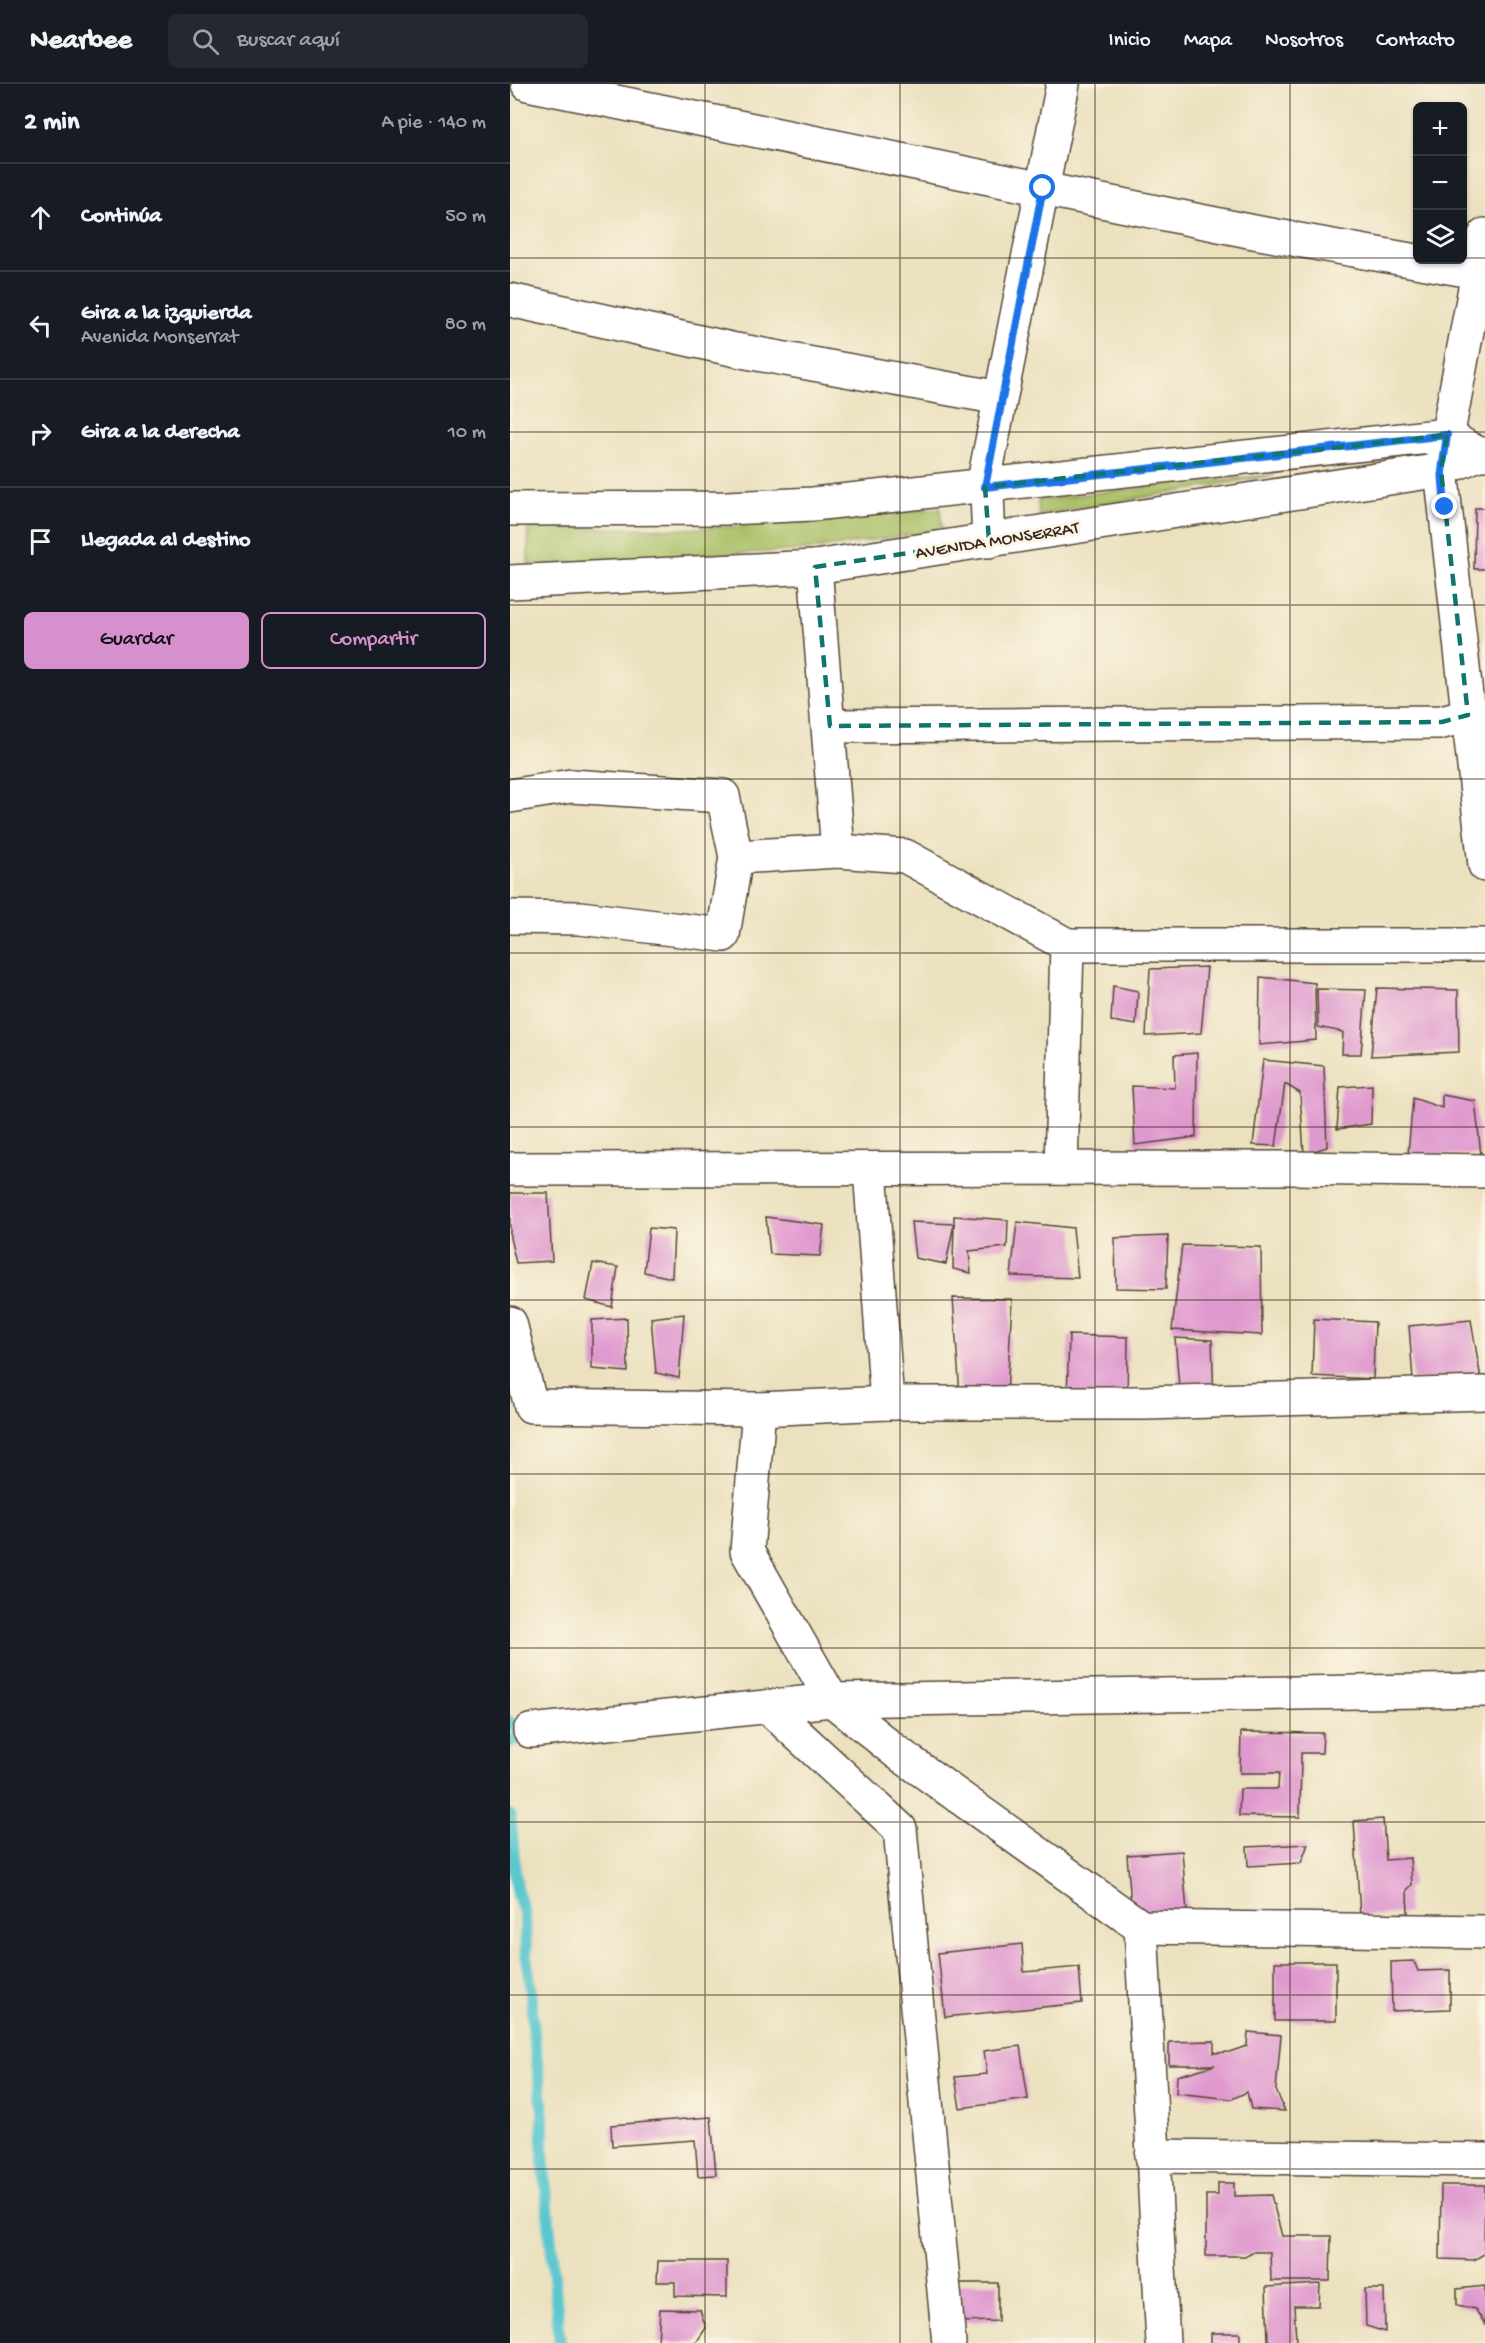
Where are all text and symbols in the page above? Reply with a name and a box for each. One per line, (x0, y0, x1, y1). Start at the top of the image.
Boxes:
search box (168, 14, 588, 68)
text: Nearbee (30, 25, 132, 58)
icon: search (189, 25, 222, 58)
text: Buscar aquí (237, 28, 340, 54)
text: Inicio (1109, 29, 1151, 54)
text: Mapa (1184, 29, 1232, 54)
text: Nosotros (1265, 29, 1343, 54)
text: Contacto (1376, 29, 1455, 54)
map controls (1413, 102, 1467, 264)
button: + (1413, 102, 1467, 156)
text: 2 min (24, 108, 79, 139)
text: A pie · 140 m (381, 112, 486, 135)
button: − (1413, 156, 1467, 210)
route start (1029, 174, 1055, 200)
icon: ahead (24, 201, 57, 234)
text: Continúa (81, 204, 162, 230)
text: 50 m (445, 206, 486, 229)
button: layers (1413, 210, 1467, 264)
text: Gira a la izquierda (81, 301, 252, 327)
icon: left (24, 309, 57, 342)
text: 80 m (445, 314, 486, 337)
text: Avenida Monserrat (81, 327, 238, 350)
icon: right (24, 417, 57, 450)
text: Gira a la derecha (81, 420, 239, 446)
text: 10 m (448, 422, 486, 445)
route end (1431, 493, 1457, 519)
street label: AVENIDA MONSERRAT (914, 518, 1082, 565)
icon: arrive (24, 525, 57, 558)
text: Llegada al destino (81, 528, 251, 554)
button: Guardar (24, 612, 249, 669)
button: Compartir (261, 612, 486, 669)

